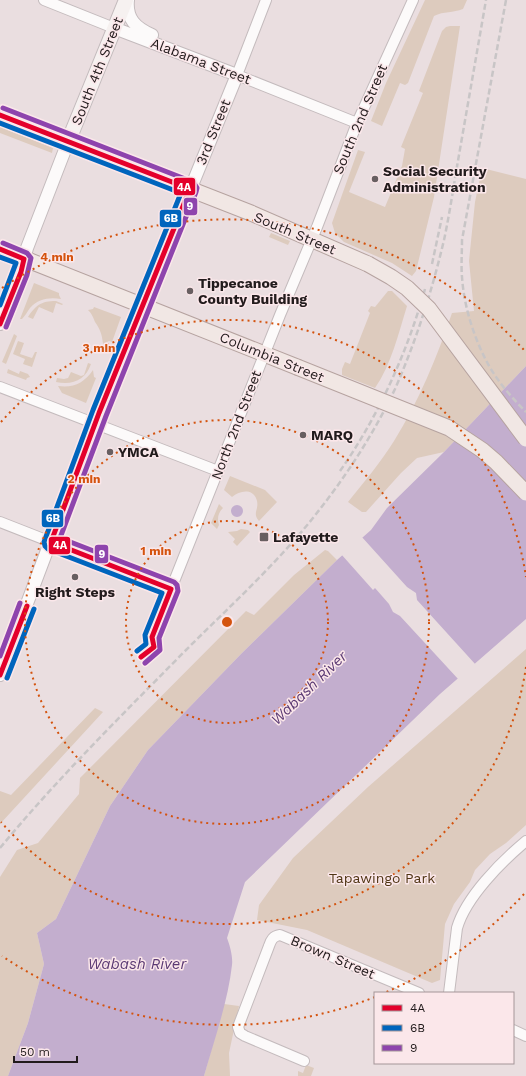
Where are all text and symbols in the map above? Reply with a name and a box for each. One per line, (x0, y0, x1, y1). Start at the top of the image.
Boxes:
street label: South 4th Street (68, 14, 126, 127)
street label: Alabama Street (149, 35, 253, 88)
street label: South 2nd Street (330, 62, 390, 176)
street label: 3rd Street (193, 97, 233, 167)
place label: Social Security Administration (383, 163, 487, 195)
marker: Social Security Administration (370, 174, 380, 184)
line badge: 4A (173, 177, 196, 196)
text: 4A (177, 181, 192, 194)
line badge: 9 (183, 197, 198, 216)
text: 9 (187, 200, 194, 213)
line badge: 6B (159, 209, 182, 228)
street label: South Street (252, 209, 338, 258)
text: 6B (164, 212, 179, 225)
text: 4 min (40, 250, 74, 264)
place label: Tippecanoe County Building (198, 275, 307, 307)
marker: Tippecanoe County Building (185, 286, 195, 296)
street label: Columbia Street (217, 329, 327, 385)
text: 3 min (83, 341, 115, 355)
street label: North 2nd Street (208, 368, 264, 482)
place label: MARQ (311, 427, 353, 443)
marker: MARQ (298, 430, 308, 440)
place label: YMCA (118, 444, 159, 460)
marker: YMCA (105, 447, 115, 457)
text: 2 min (68, 472, 100, 486)
line badge: 6B (41, 509, 64, 528)
text: 6B (46, 512, 61, 525)
place label: Lafayette (273, 529, 338, 545)
marker: Lafayette (258, 531, 270, 543)
line badge: 4A (48, 536, 71, 555)
text: 4A (53, 539, 68, 552)
line badge: 9 (94, 544, 109, 564)
text: 1 min (141, 544, 171, 558)
text: 9 (99, 548, 106, 561)
marker: Right Steps (70, 572, 80, 582)
place label: Right Steps (35, 584, 115, 600)
centre of rings (220, 615, 234, 629)
water label: Wabash River (267, 646, 352, 729)
park label: Tapawingo Park (329, 870, 435, 886)
street label: Brown Street (288, 932, 378, 982)
water label: Wabash River (88, 955, 187, 973)
legend (374, 992, 514, 1064)
text: 4A (410, 1001, 425, 1015)
text: 6B (410, 1021, 425, 1035)
scale bar (14, 1038, 77, 1064)
text: 9 (410, 1041, 417, 1055)
text: 50 m (20, 1045, 50, 1059)

